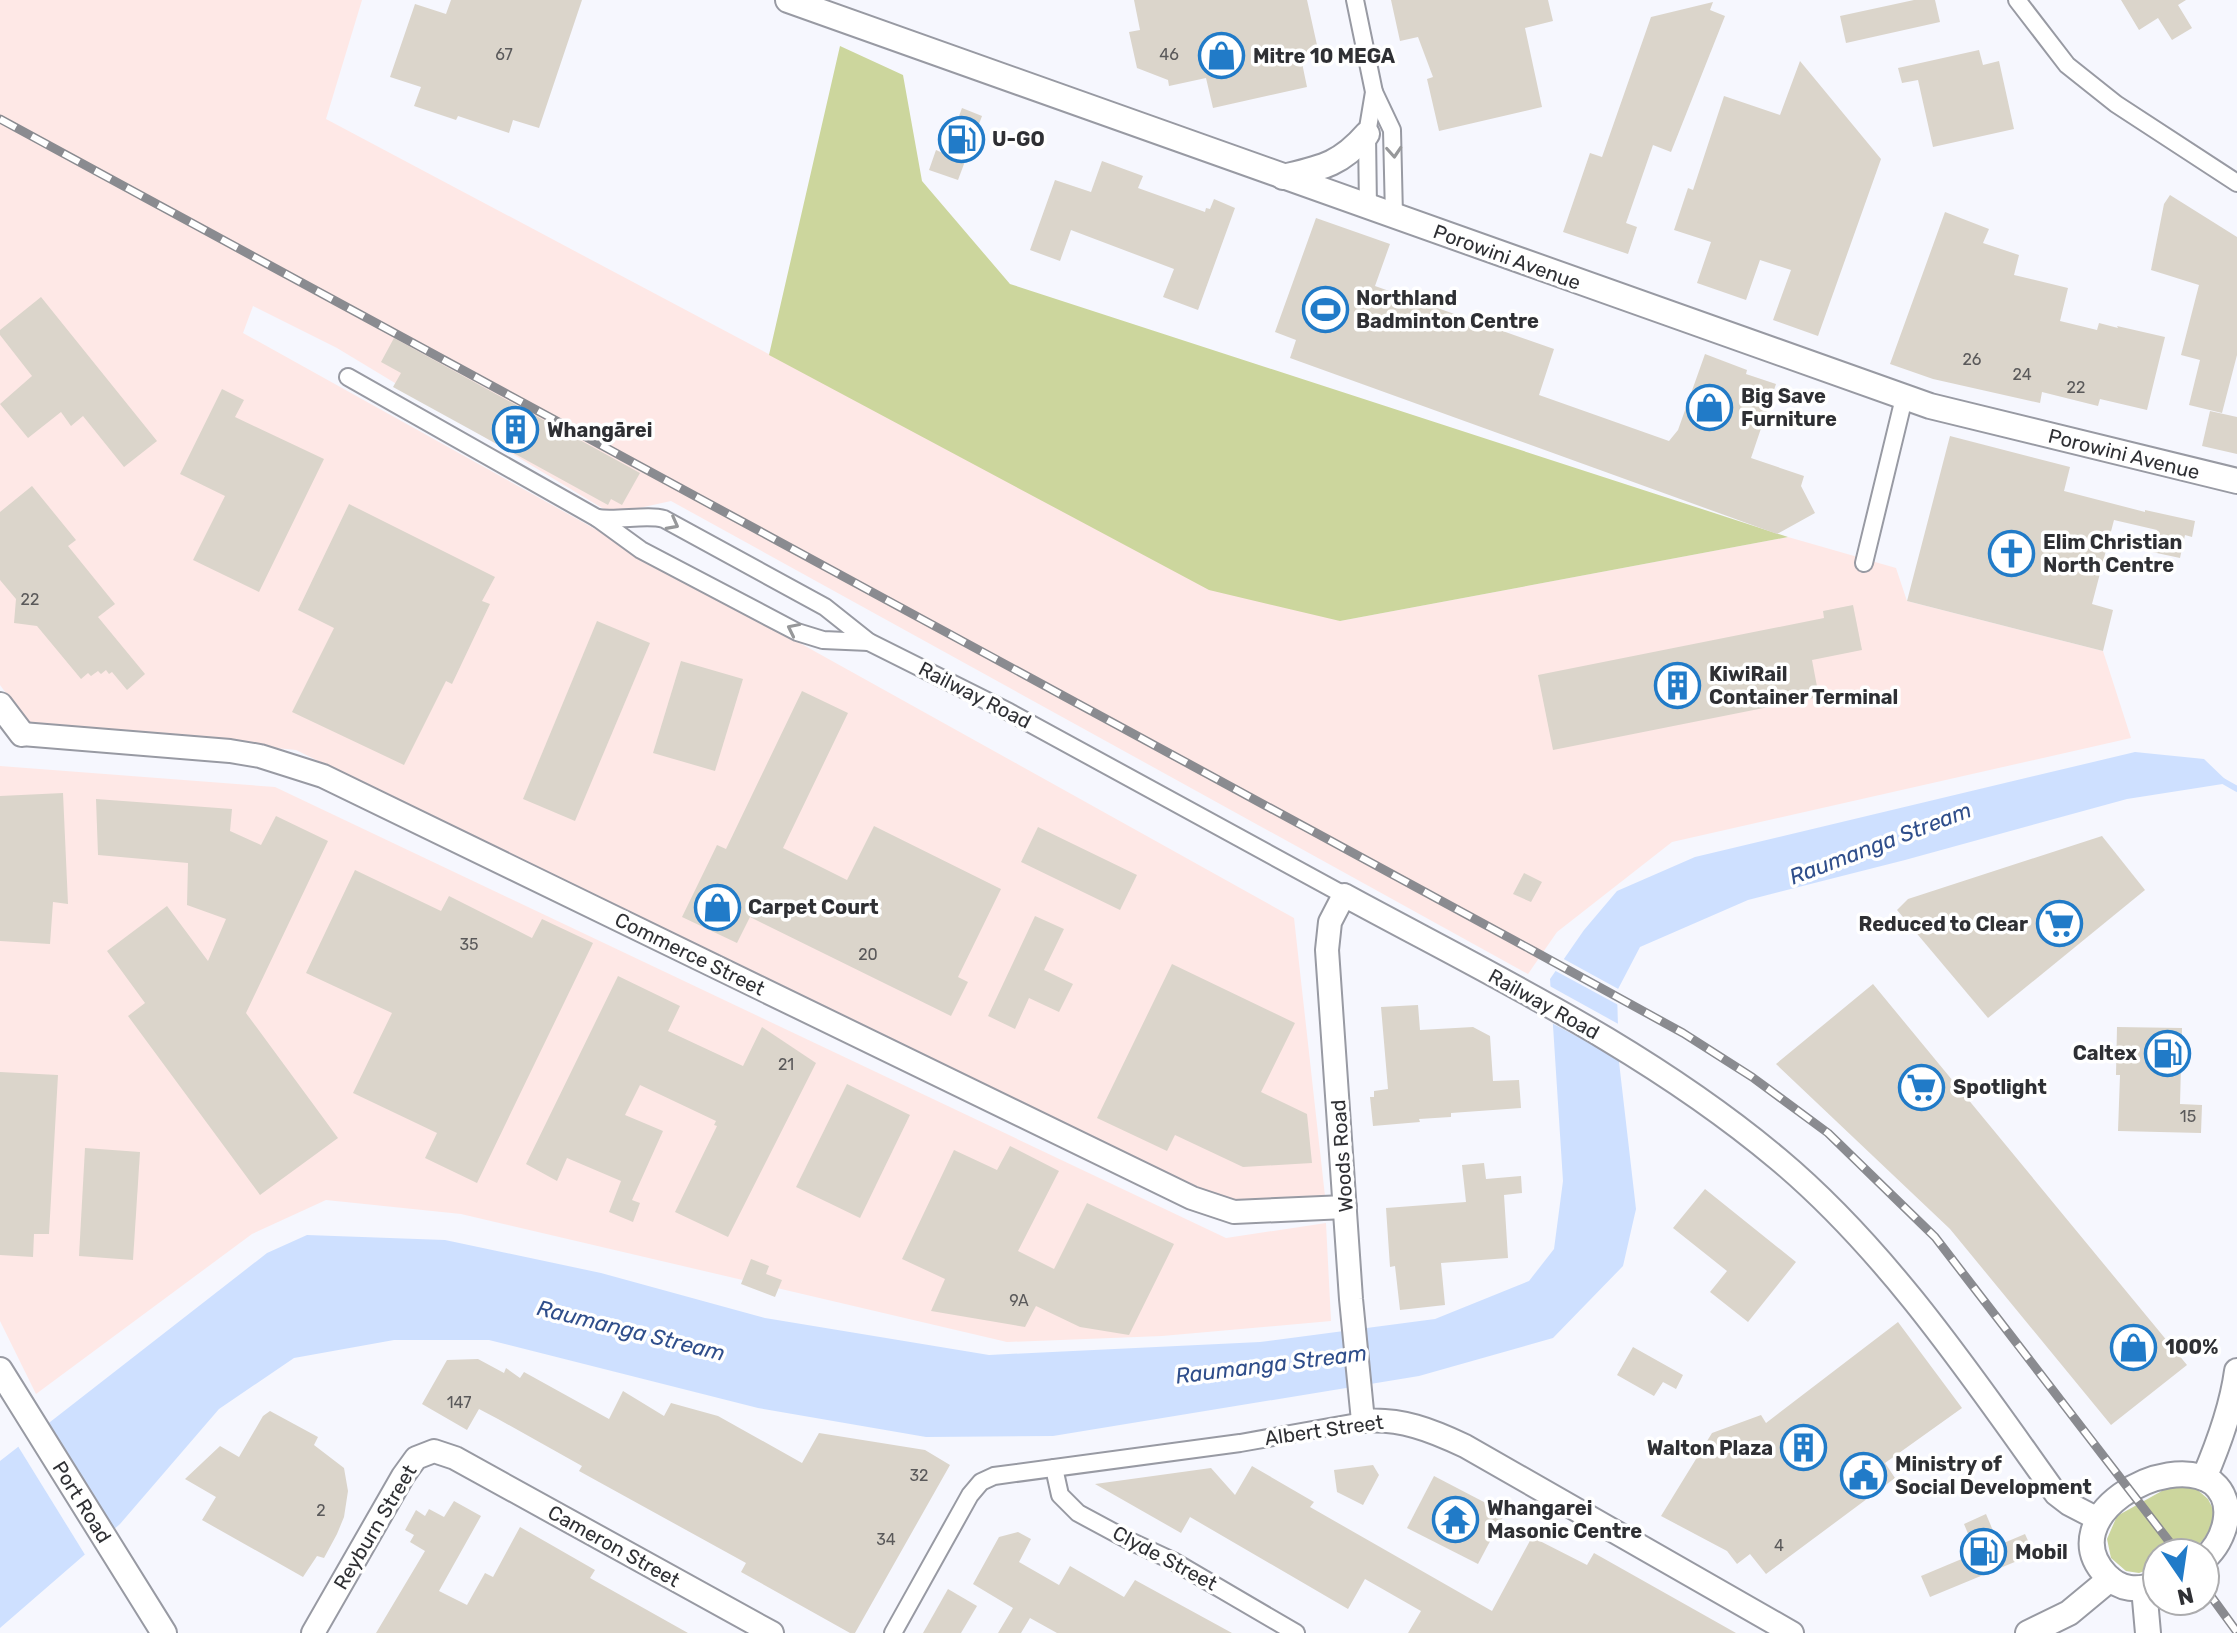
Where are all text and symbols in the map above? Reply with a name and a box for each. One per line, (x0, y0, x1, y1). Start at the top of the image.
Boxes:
shop icon: Mitre 10 MEGA (1198, 32, 1246, 80)
place label: Mitre 10 MEGA (1253, 44, 1396, 68)
house number: 67 (495, 45, 513, 64)
house number: 46 (1159, 45, 1179, 64)
fuel station icon: U-GO (937, 115, 985, 163)
place label: U-GO (992, 127, 1045, 151)
one-way arrow (1385, 146, 1402, 159)
street label: Porowini Avenue (1430, 219, 1584, 295)
sports icon: Northland Badminton Centre (1301, 285, 1349, 333)
place label: Northland Badminton Centre (1356, 286, 1539, 333)
house number: 26 (1962, 350, 1982, 369)
house number: 24 (2012, 365, 2032, 384)
house number: 22 (2067, 378, 2085, 397)
shop icon: Big Save Furniture (1686, 384, 1734, 432)
place label: Big Save Furniture (1741, 384, 1837, 431)
building icon: Whangārei (492, 406, 540, 454)
place label: Whangārei (547, 418, 652, 442)
street label: Porowini Avenue (2046, 424, 2202, 484)
one-way arrow (665, 515, 679, 530)
church icon: Elim Christian North Centre (1988, 529, 2036, 577)
place label: Elim Christian North Centre (2043, 530, 2182, 577)
house number: 22 (21, 590, 39, 609)
one-way arrow (786, 623, 801, 639)
street label: Railway Road (915, 656, 1035, 734)
building icon: KiwiRail Container Terminal (1654, 662, 1702, 710)
place label: KiwiRail Container Terminal (1709, 662, 1898, 709)
water label: Raumanga Stream (1785, 796, 1975, 891)
shop icon: Carpet Court (693, 883, 741, 931)
place label: Carpet Court (748, 895, 879, 919)
supermarket icon: Reduced to Clear (2035, 900, 2083, 948)
street label: Commerce Street (611, 907, 769, 1001)
place label: Reduced to Clear (1858, 912, 2028, 936)
house number: 35 (459, 935, 479, 954)
house number: 20 (858, 945, 878, 964)
street label: Railway Road (1484, 964, 1604, 1044)
fuel station icon: Caltex (2144, 1029, 2192, 1077)
place label: Caltex (2073, 1041, 2137, 1065)
house number: 21 (778, 1055, 794, 1074)
supermarket icon: Spotlight (1898, 1063, 1946, 1111)
place label: Spotlight (1953, 1075, 2047, 1099)
street label: Woods Road (1326, 1099, 1358, 1213)
house number: 15 (2180, 1107, 2196, 1126)
house number: 9A (1009, 1291, 1029, 1310)
water label: Raumanga Stream (534, 1294, 728, 1367)
shop icon: 100% (2110, 1323, 2158, 1371)
place label: 100% (2165, 1335, 2218, 1359)
water label: Raumanga Stream (1174, 1339, 1368, 1390)
house number: 147 (447, 1393, 471, 1412)
street label: Albert Street (1263, 1410, 1385, 1450)
building icon: Walton Plaza (1780, 1424, 1828, 1472)
place label: Walton Plaza (1647, 1436, 1773, 1460)
public building icon: Ministry of Social Development (1840, 1451, 1888, 1499)
place label: Ministry of Social Development (1895, 1452, 2092, 1499)
street label: Port Road (47, 1457, 117, 1547)
street label: Reyburn Street (328, 1460, 422, 1594)
house number: 32 (909, 1466, 929, 1485)
temple icon: Whangarei Masonic Centre (1432, 1496, 1480, 1544)
place label: Whangarei Masonic Centre (1487, 1496, 1642, 1543)
street label: Cameron Street (544, 1500, 684, 1592)
house number: 2 (316, 1501, 326, 1520)
street label: Clyde Street (1109, 1520, 1221, 1596)
fuel station icon: Mobil (1960, 1528, 2008, 1576)
house number: 34 (876, 1530, 896, 1549)
house number: 4 (1774, 1536, 1784, 1555)
north arrow (2141, 1537, 2221, 1617)
place label: Mobil (2015, 1540, 2068, 1564)
text: N (2175, 1581, 2196, 1611)

